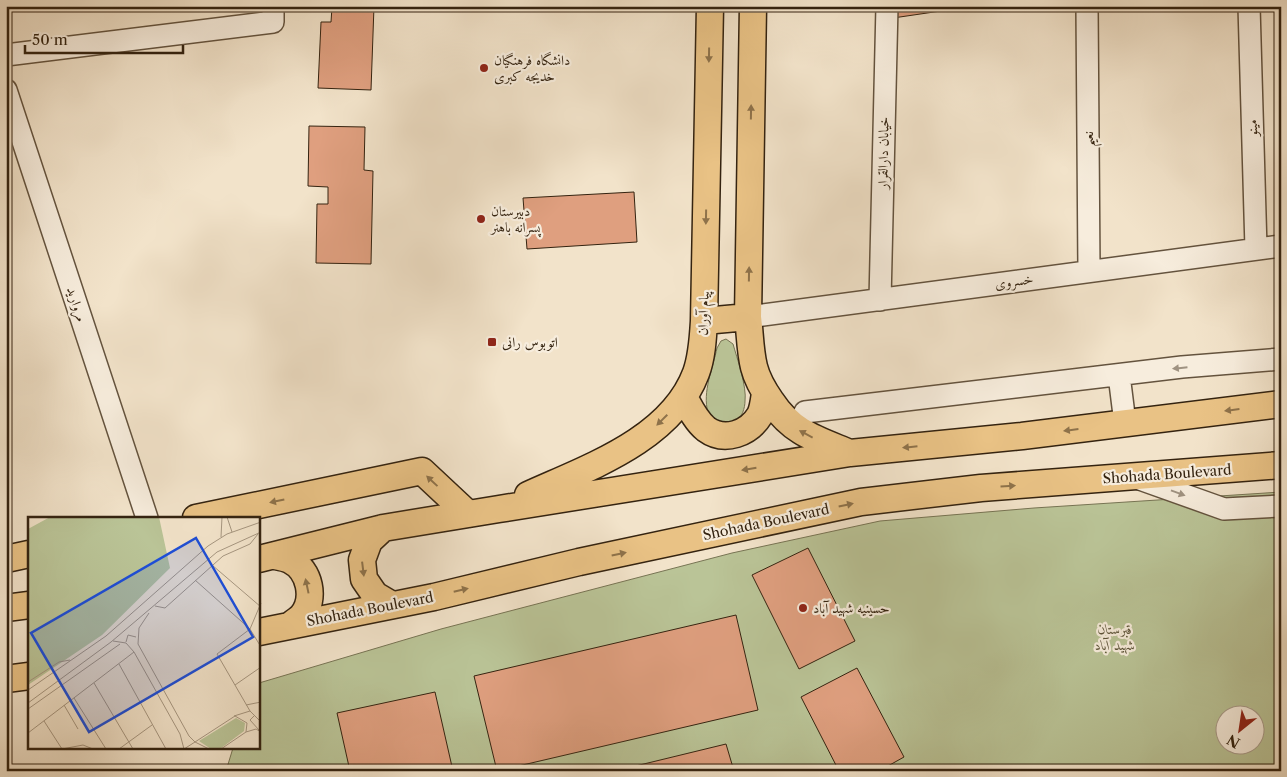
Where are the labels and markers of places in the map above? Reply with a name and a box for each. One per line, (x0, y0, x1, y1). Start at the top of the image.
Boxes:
place label: دانشگاه فرهنگیان خدیجه کبری (494, 51, 570, 85)
marker: دانشگاه فرهنگیان خدیجه کبری (478, 62, 490, 74)
place label: دبیرستان پسرانه باهنر (489, 202, 541, 238)
marker: دبیرستان پسرانه باهنر (475, 213, 487, 225)
place label: اتوبوس رانی (502, 333, 558, 351)
marker: اتوبوس رانی (486, 336, 498, 348)
place label: حسینیه شهید آباد (813, 599, 890, 618)
marker: حسینیه شهید آباد (797, 602, 809, 614)

